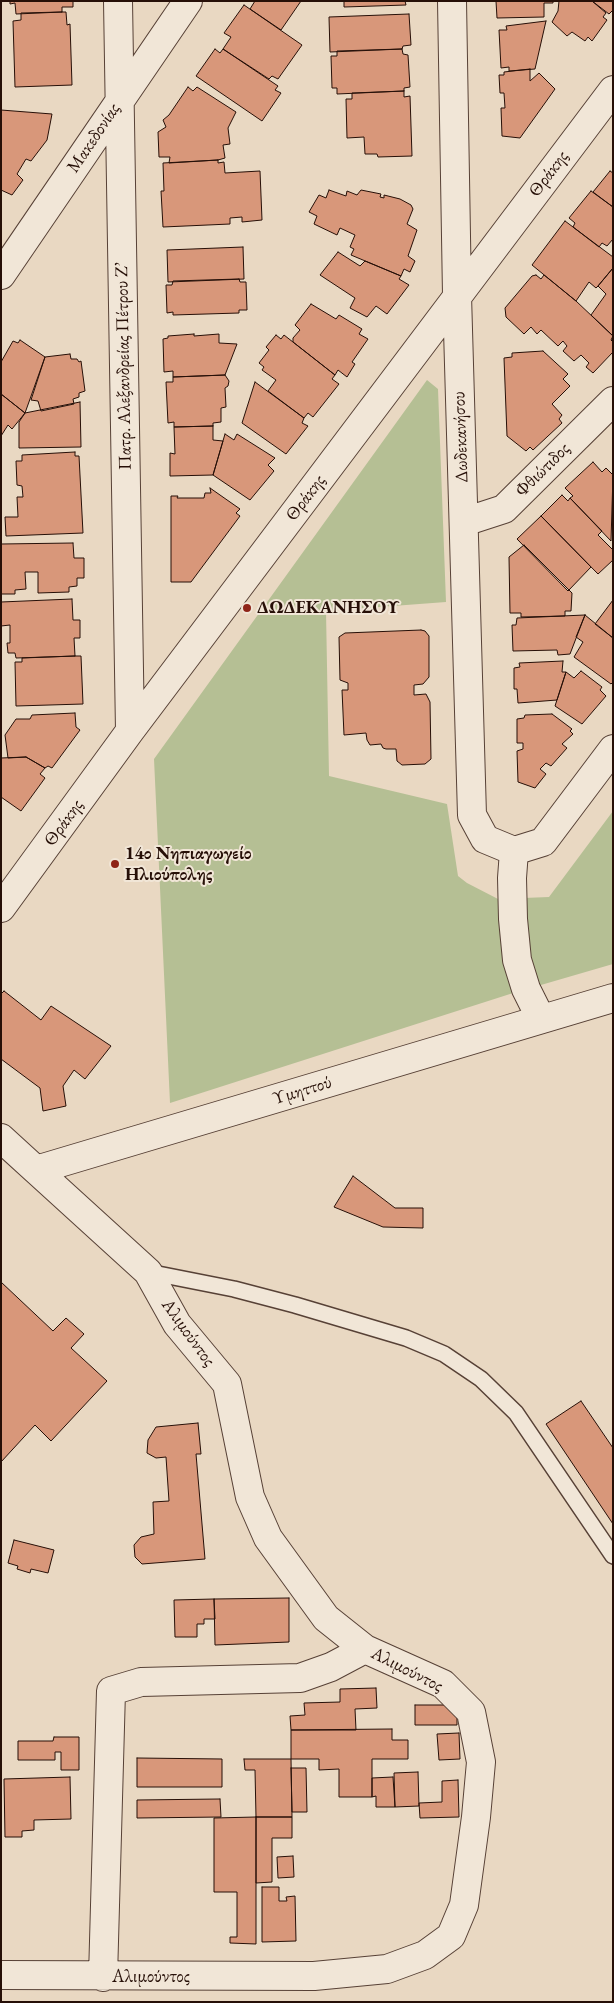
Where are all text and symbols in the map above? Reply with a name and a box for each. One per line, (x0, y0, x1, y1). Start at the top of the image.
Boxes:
street label: Μακεδονίας (63, 99, 125, 177)
street label: Θράκης (525, 146, 573, 202)
street label: Πατρ. Αλεξανδρείας Πέτρου Ζ’ (111, 262, 137, 470)
street label: Δωδεκανήσου (449, 391, 473, 483)
street label: Φθιώτιδος (511, 438, 575, 502)
street label: Θράκης (282, 470, 330, 526)
place label: ΔΩΔΕΚΑΝΗΣΟΥ (257, 597, 400, 619)
marker: ΔΩΔΕΚΑΝΗΣΟΥ (241, 602, 253, 614)
street label: Θράκης (40, 795, 88, 851)
place label: 14ο Νηπιαγωγείο Ηλιούπολης (125, 843, 252, 886)
marker: 14ο Νηπιαγωγείο Ηλιούπολης (109, 858, 121, 870)
street label: Υμηττού (270, 1072, 334, 1110)
street label: Αλιμούντος (156, 1295, 220, 1371)
street label: Αλιμούντος (367, 1643, 447, 1697)
street label: Αλιμούντος (112, 1966, 190, 1988)

